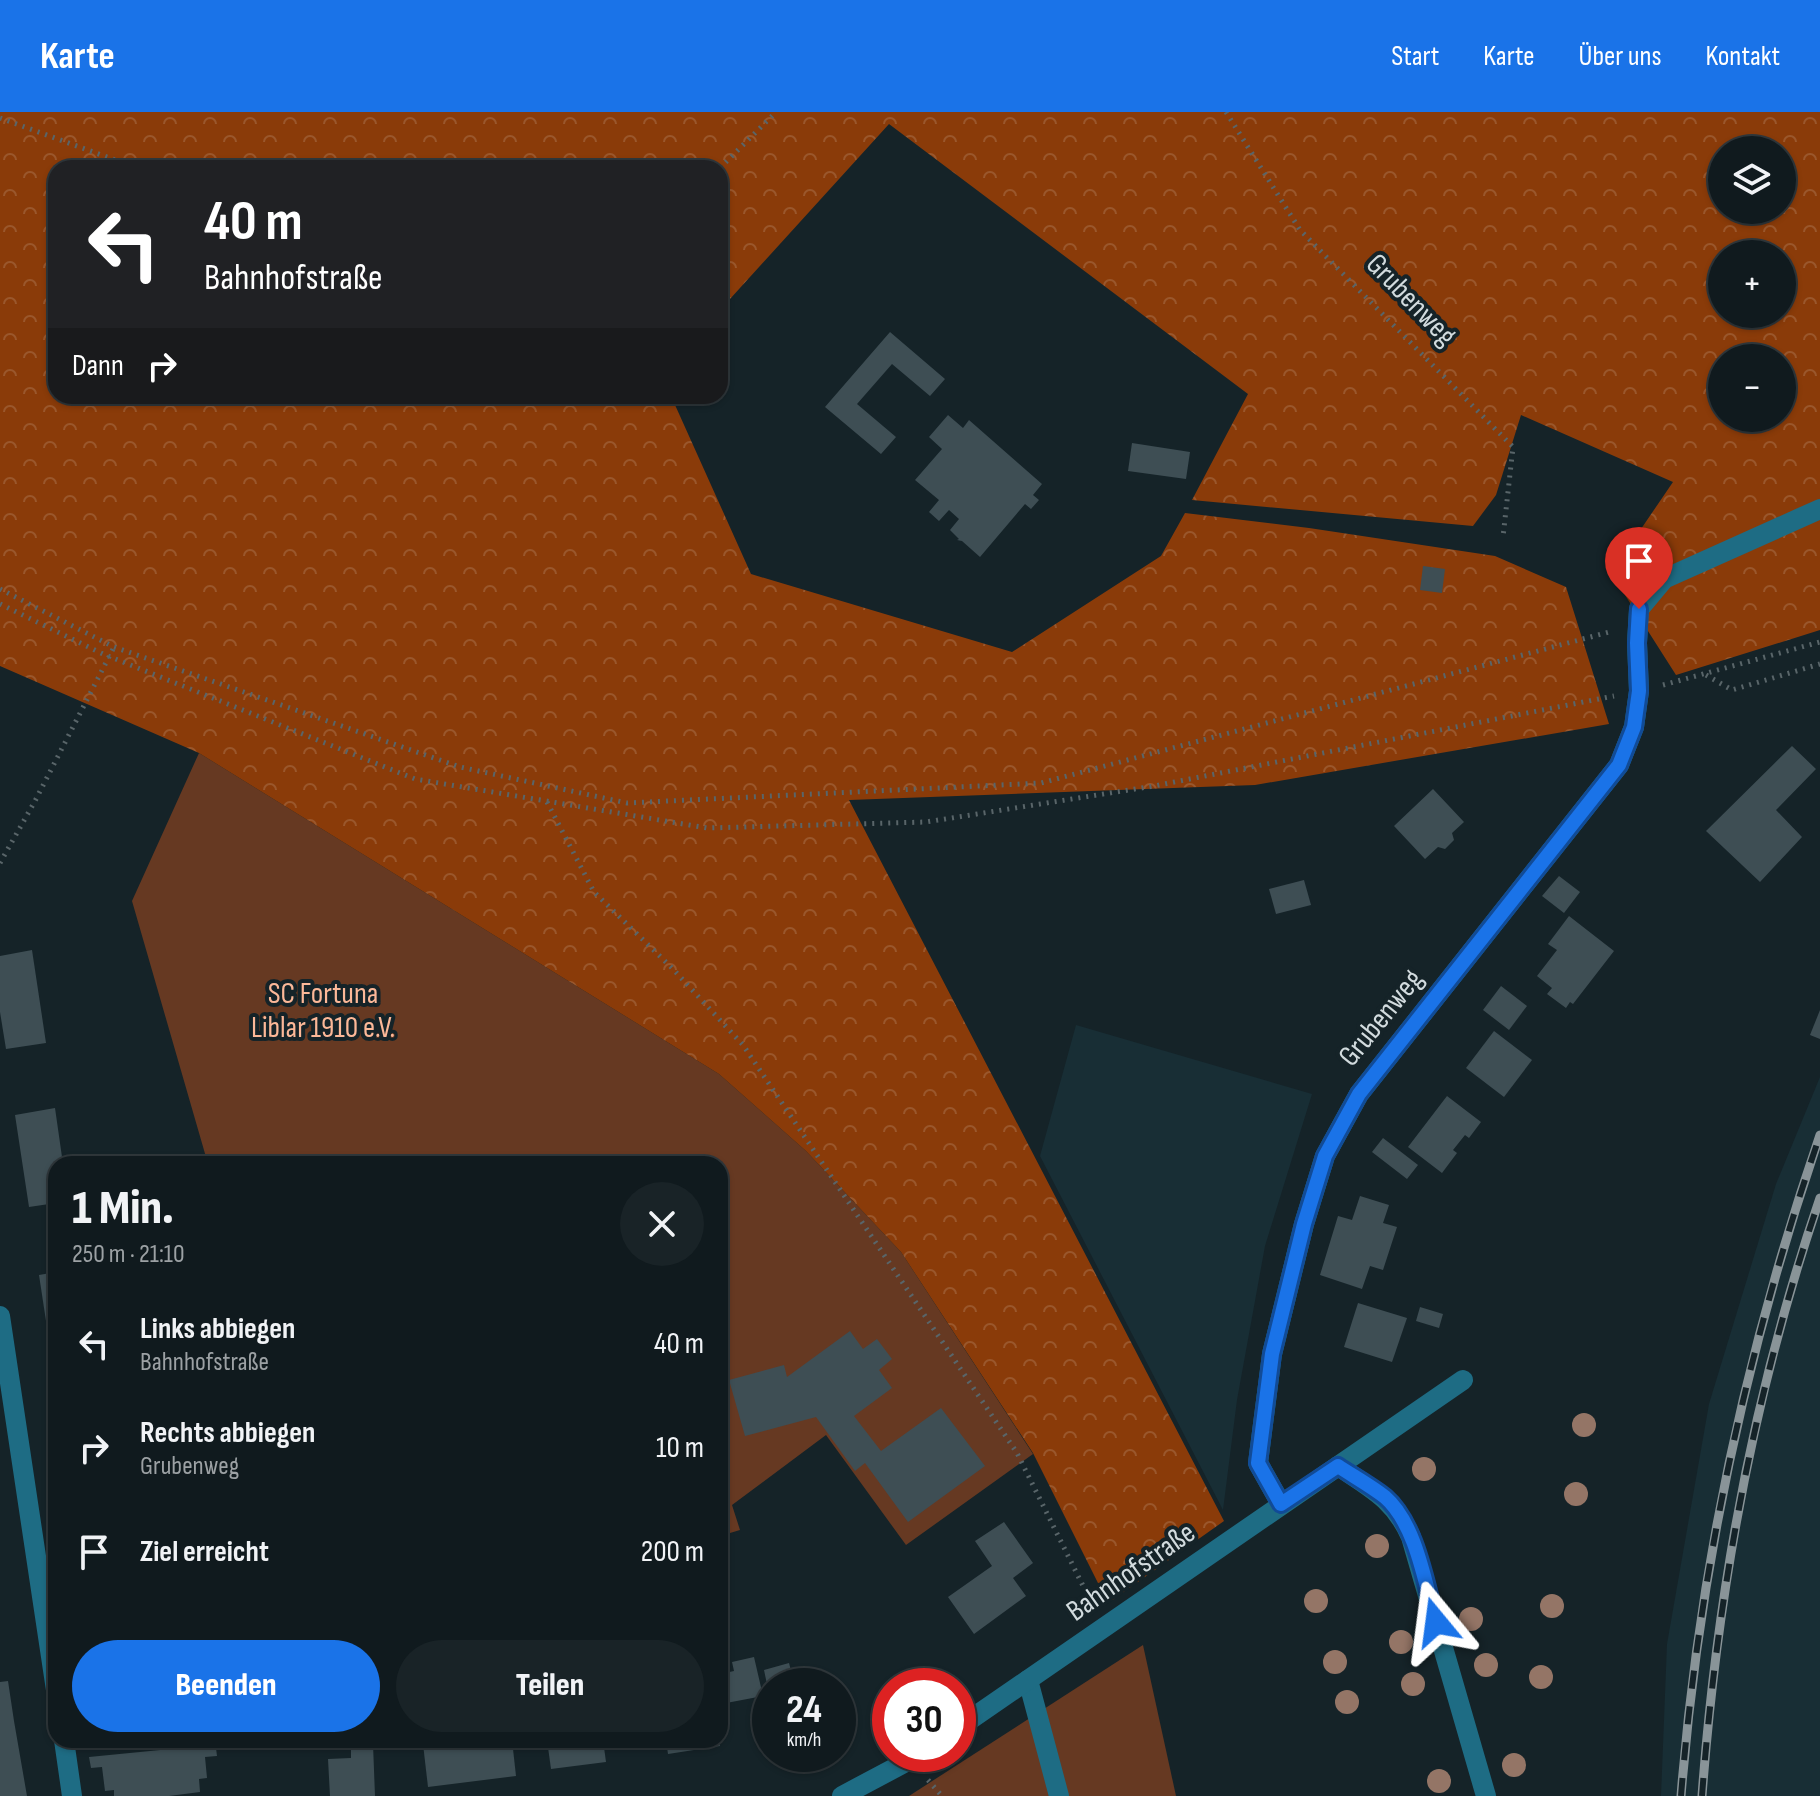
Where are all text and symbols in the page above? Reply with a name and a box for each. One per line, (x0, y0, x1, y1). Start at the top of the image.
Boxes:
text: Karte (40, 34, 115, 79)
text: Start (1391, 40, 1439, 73)
text: Karte (1483, 40, 1535, 73)
text: Über uns (1579, 40, 1662, 73)
text: Kontakt (1706, 40, 1780, 73)
map controls (1708, 136, 1796, 432)
button: layers (1708, 136, 1796, 224)
text: 40 m (204, 189, 303, 256)
icon: left (72, 192, 176, 296)
button: + (1708, 240, 1796, 328)
street label: Grubenweg (1358, 246, 1464, 354)
text: Bahnhofstraße (204, 257, 383, 300)
icon: right (140, 344, 184, 388)
button: − (1708, 344, 1796, 432)
text: Dann (72, 348, 124, 384)
pin (1605, 527, 1673, 609)
icon: arrive (1617, 539, 1661, 583)
street label: Grubenweg (1331, 962, 1431, 1074)
park label: SC Fortuna Liblar 1910 e.V. (251, 976, 395, 1046)
text: 1 Min. (72, 1180, 174, 1237)
button: close (620, 1182, 704, 1266)
text: 250 m · 21:10 (72, 1239, 185, 1270)
text: Links abbiegen (140, 1311, 295, 1347)
icon: left (72, 1322, 116, 1366)
text: 40 m (654, 1326, 704, 1362)
text: Bahnhofstraße (140, 1347, 269, 1378)
text: Rechts abbiegen (140, 1415, 315, 1451)
icon: right (72, 1426, 116, 1470)
text: 10 m (656, 1430, 704, 1466)
text: Grubenweg (140, 1451, 239, 1482)
street label: Bahnhofstraße (1060, 1515, 1202, 1629)
icon: arrive (72, 1530, 116, 1574)
text: Ziel erreicht (140, 1534, 269, 1570)
text: 200 m (641, 1534, 704, 1570)
position arrow (1394, 1580, 1478, 1664)
button: Beenden (72, 1640, 380, 1732)
button: Teilen (396, 1640, 704, 1732)
speed limit sign: 30 (872, 1668, 976, 1772)
text: 24 (786, 1686, 822, 1734)
text: km/h (787, 1728, 821, 1752)

